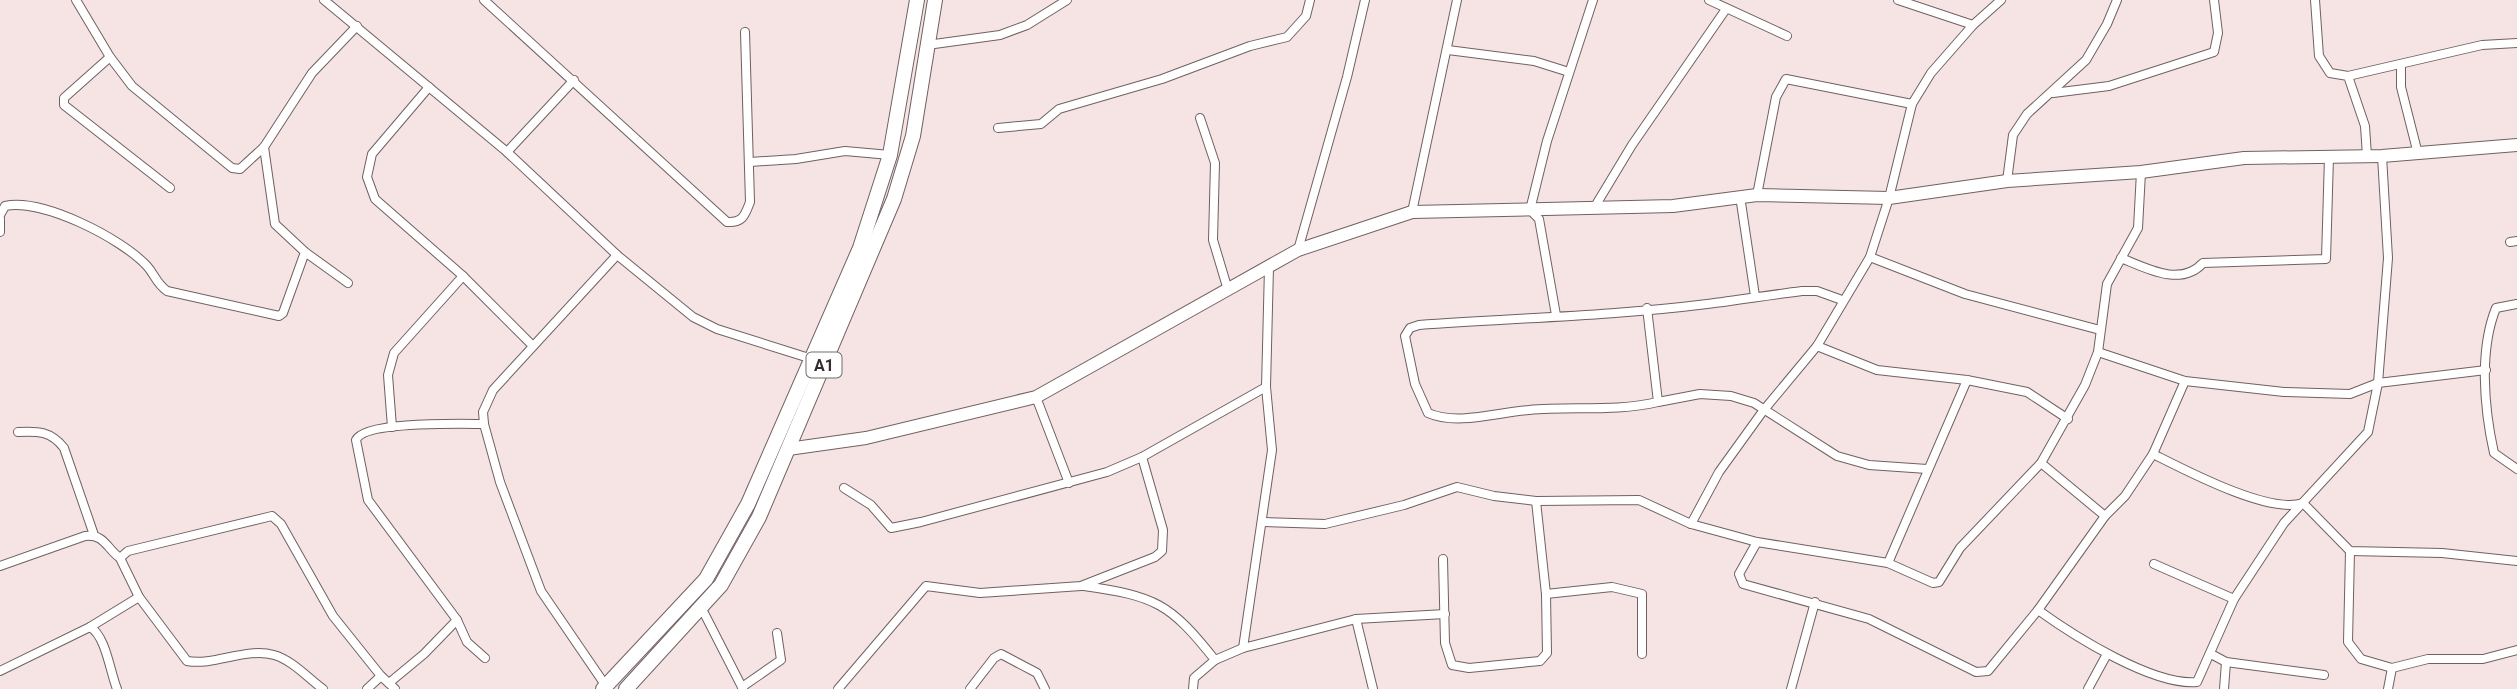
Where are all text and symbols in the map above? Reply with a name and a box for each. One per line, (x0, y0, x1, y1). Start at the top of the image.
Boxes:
road number: A1 (806, 352, 842, 378)

